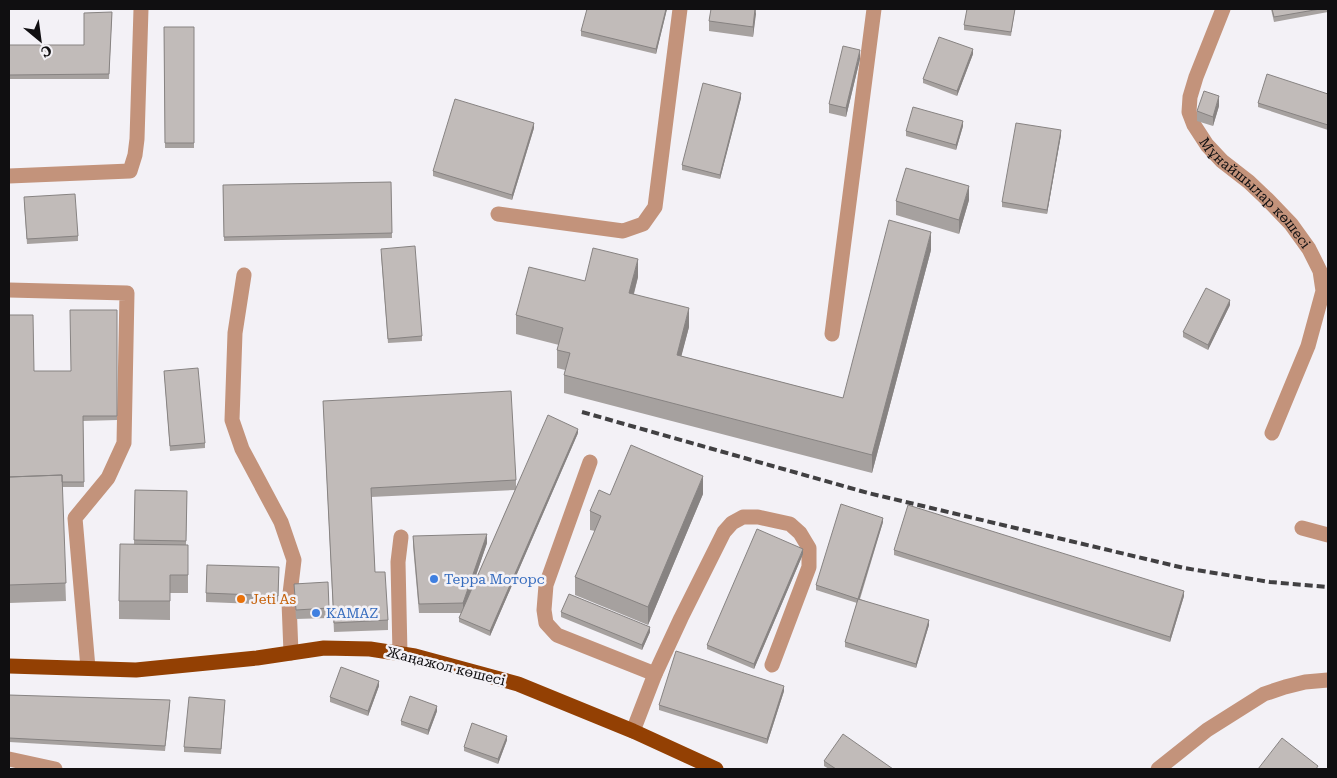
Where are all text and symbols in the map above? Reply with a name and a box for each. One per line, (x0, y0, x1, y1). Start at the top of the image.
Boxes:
north arrow (15, 15, 65, 65)
text: С (38, 42, 54, 61)
street label: Мұнайшылар көшесі (1196, 134, 1314, 252)
place label: Терра Моторс (444, 571, 545, 587)
marker: Терра Моторс (428, 573, 440, 585)
place label: Jeti As (251, 591, 297, 607)
marker: Jeti As (235, 593, 247, 605)
place label: KAMAZ (326, 605, 378, 621)
marker: KAMAZ (310, 607, 322, 619)
street label: Жаңажол көшесі (385, 643, 508, 689)

